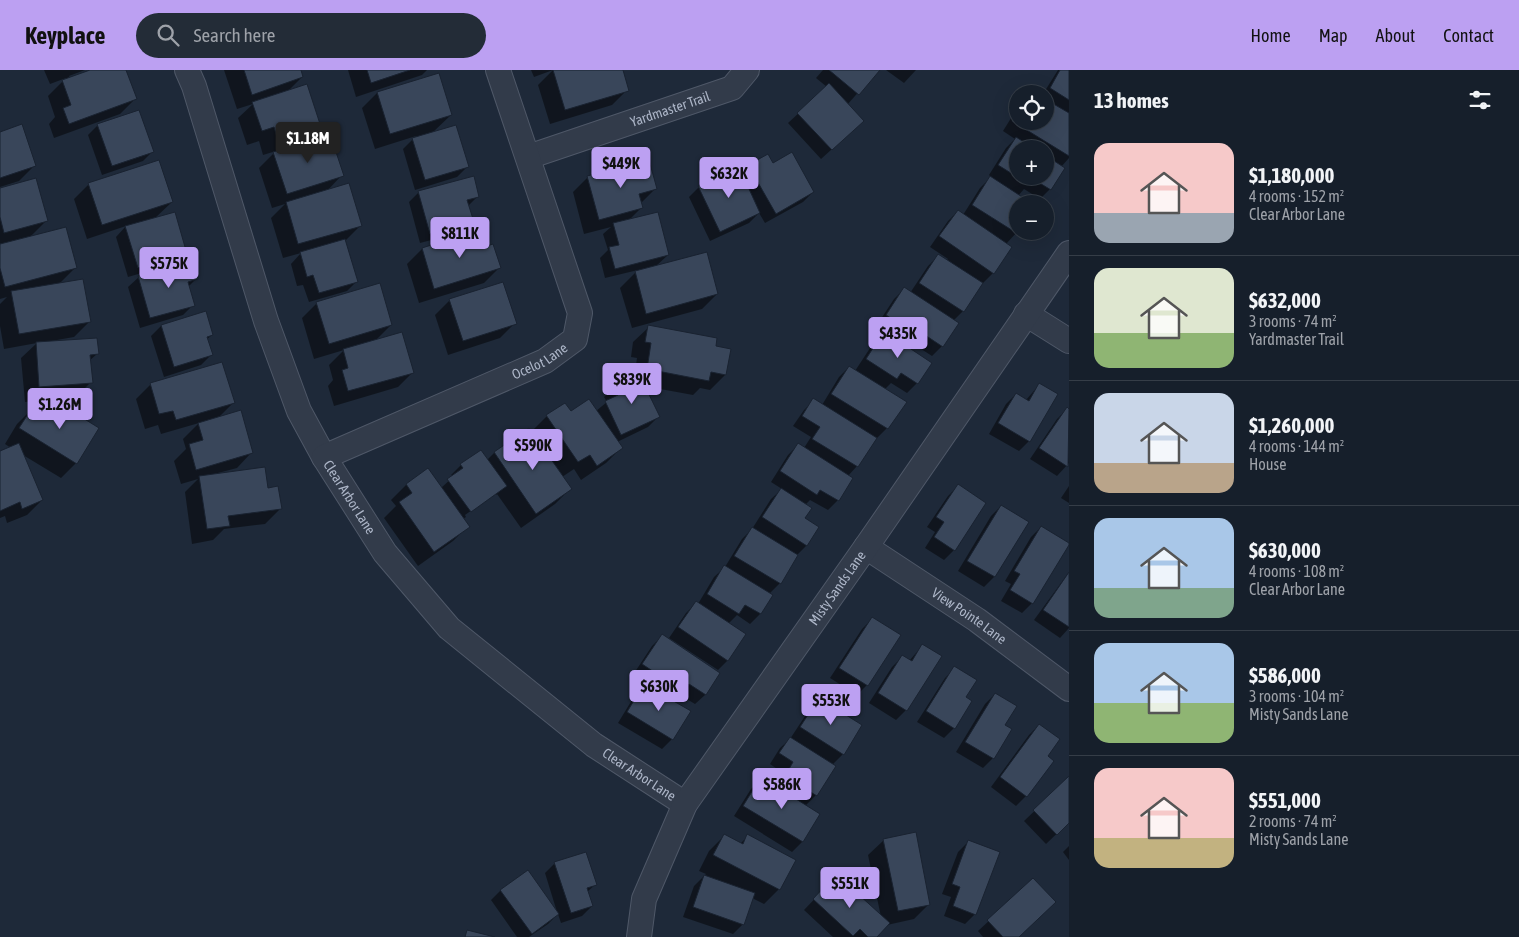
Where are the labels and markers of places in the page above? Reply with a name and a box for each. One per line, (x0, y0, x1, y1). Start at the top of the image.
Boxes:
pin: $1.18M (267, 122, 349, 164)
pin: $449K (586, 146, 656, 189)
pin: $632K (694, 156, 764, 199)
pin: $811K (425, 216, 495, 259)
pin: $575K (134, 246, 204, 289)
pin: $435K (863, 316, 933, 359)
pin: $839K (597, 362, 667, 405)
pin: $1.26M (19, 388, 101, 430)
pin: $590K (498, 428, 568, 471)
pin: $630K (624, 670, 694, 712)
pin: $553K (796, 684, 866, 726)
pin: $586K (747, 768, 817, 810)
pin: $551K (815, 866, 885, 909)

